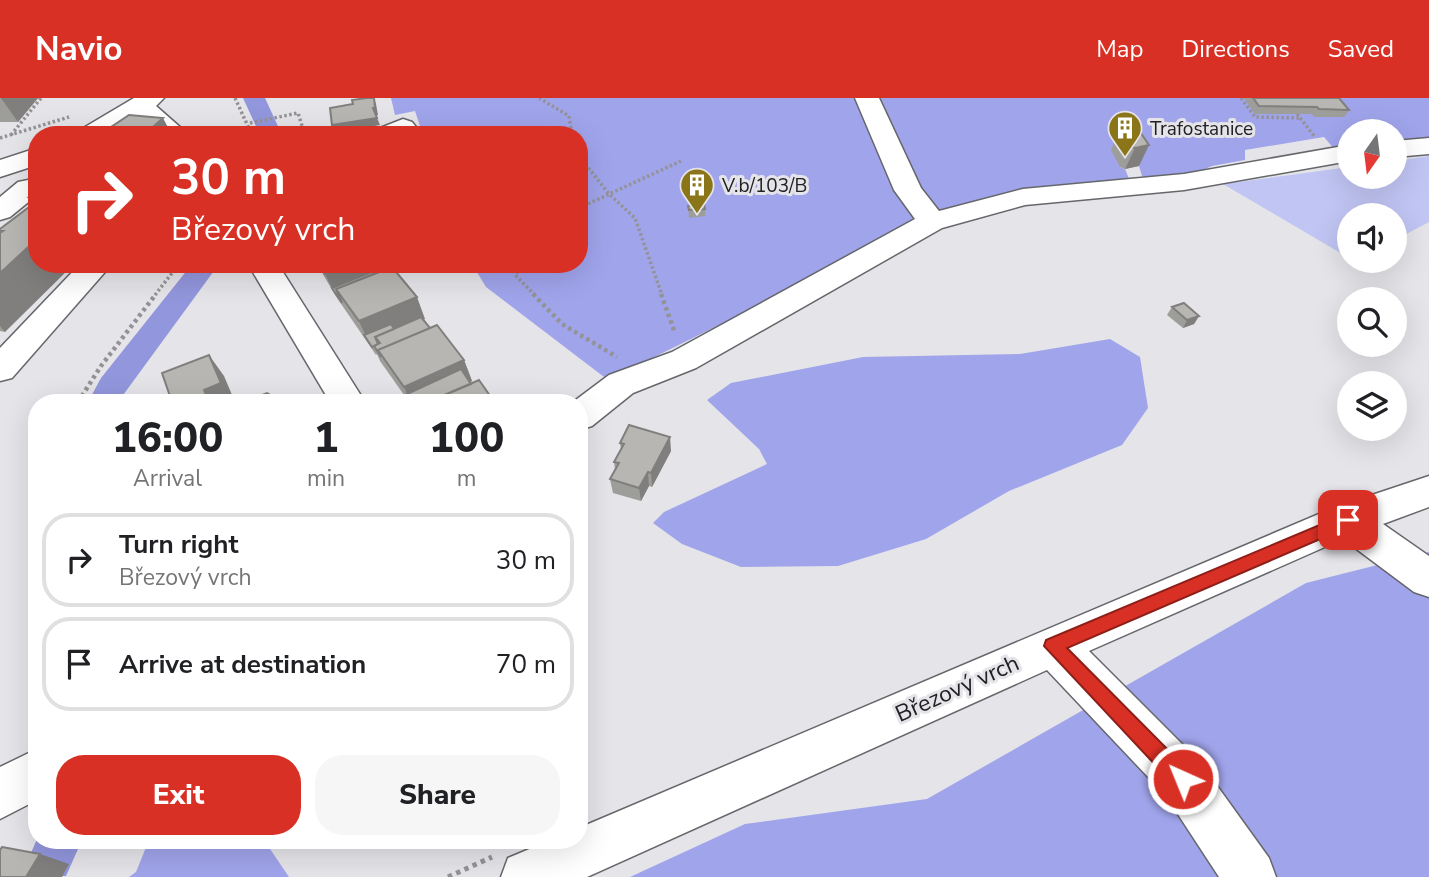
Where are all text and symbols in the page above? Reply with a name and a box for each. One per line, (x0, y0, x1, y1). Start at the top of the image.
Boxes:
text: Navio (35, 27, 122, 72)
text: Map (1096, 33, 1143, 65)
text: Directions (1181, 33, 1290, 65)
text: Saved (1328, 33, 1394, 65)
building icon: Trafostanice (1106, 109, 1144, 158)
place label: Trafostanice (1150, 116, 1253, 142)
north arrow (1337, 119, 1407, 189)
map controls (1337, 119, 1407, 441)
text: 30 m (171, 144, 286, 211)
icon: right (56, 154, 147, 245)
building icon: V.b/103/B (678, 166, 716, 215)
place label: V.b/103/B (721, 173, 807, 199)
button: sound (1337, 203, 1407, 273)
text: Březový vrch (171, 208, 355, 251)
button: search (1337, 287, 1407, 357)
button: layers (1337, 371, 1407, 441)
text: 16:00 (112, 410, 223, 467)
text: 1 (313, 410, 339, 467)
text: 100 (429, 410, 504, 467)
text: Arrival (133, 463, 202, 494)
text: min (307, 463, 345, 494)
text: m (457, 463, 476, 494)
pin (1318, 490, 1378, 550)
icon: arrive (1329, 501, 1367, 539)
text: Turn right (119, 527, 238, 562)
icon: right (60, 541, 98, 579)
text: 30 m (496, 543, 556, 578)
text: Březový vrch (119, 562, 252, 593)
icon: arrive (60, 645, 98, 683)
text: Arrive at destination (119, 647, 366, 682)
text: 70 m (496, 647, 556, 682)
street label: Březový vrch (890, 647, 1024, 730)
position arrow (1146, 742, 1220, 816)
button: Exit (56, 755, 301, 835)
button: Share (315, 755, 560, 835)

